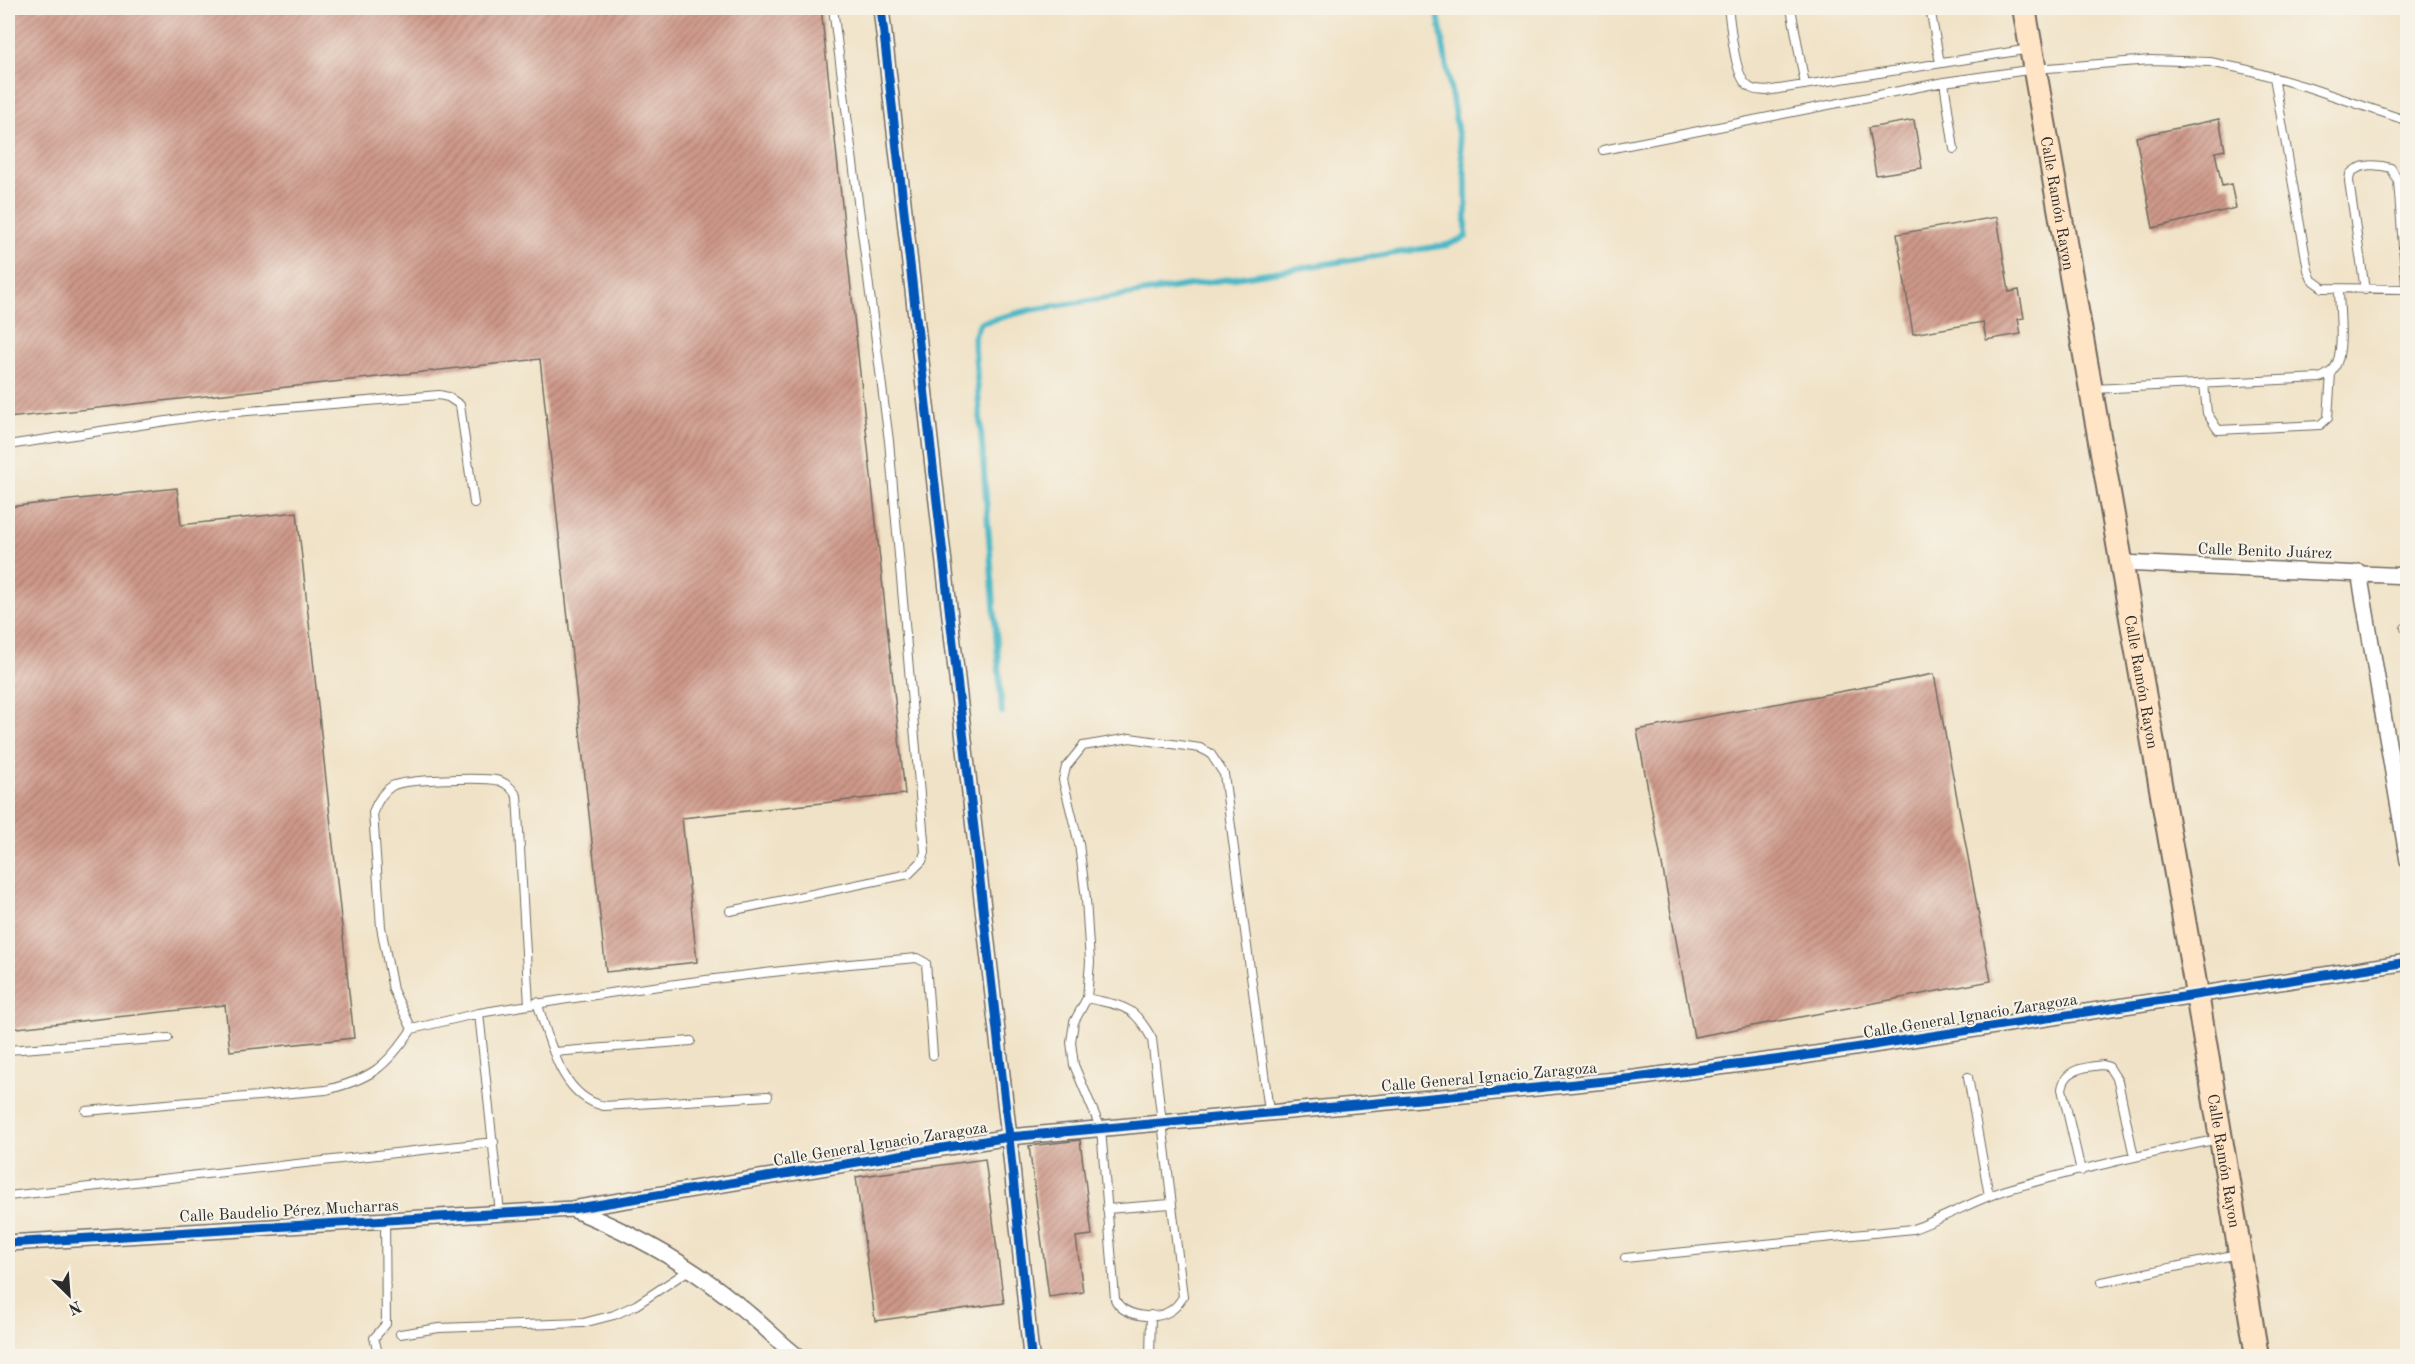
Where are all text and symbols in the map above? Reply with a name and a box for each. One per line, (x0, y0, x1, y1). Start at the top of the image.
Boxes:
street label: Calle Ramón Rayon (2037, 135, 2076, 272)
street label: Calle Benito Juárez (2197, 542, 2332, 562)
street label: Calle Ramón Rayon (2121, 614, 2160, 751)
street label: Calle General Ignacio Zaragoza (1862, 992, 2079, 1042)
street label: Calle General Ignacio Zaragoza (1380, 1061, 1598, 1095)
street label: Calle Ramón Rayon (2204, 1093, 2242, 1230)
street label: Calle General Ignacio Zaragoza (772, 1120, 989, 1170)
street label: Calle Baudelio Pérez Mucharras (179, 1198, 399, 1226)
north arrow (39, 1265, 99, 1325)
text: N (65, 1297, 83, 1317)

